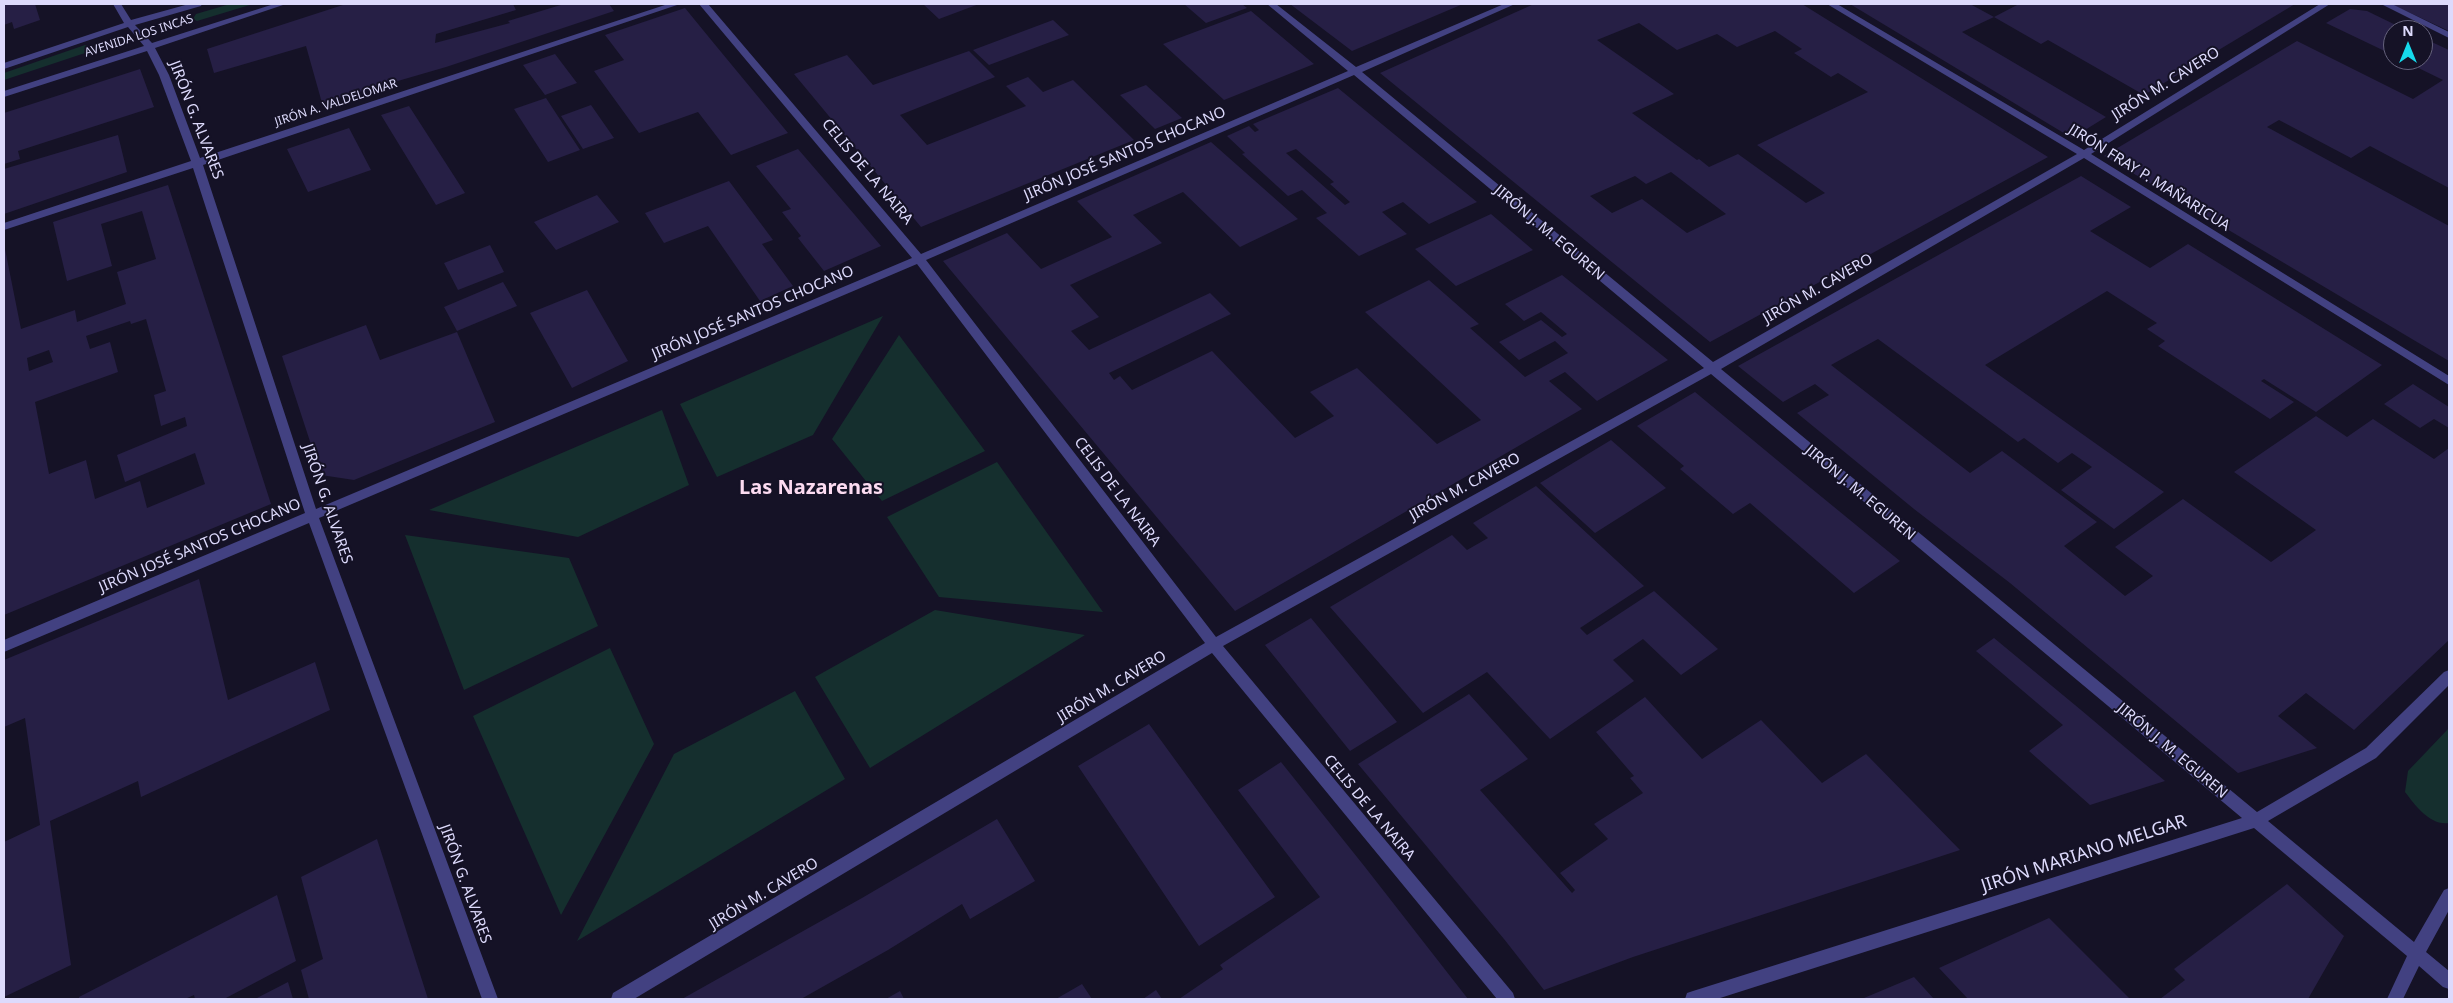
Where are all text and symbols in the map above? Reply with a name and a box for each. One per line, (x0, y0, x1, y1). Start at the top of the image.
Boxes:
street label: AVENIDA LOS INCAS (83, 12, 195, 60)
north arrow (2383, 20, 2433, 70)
text: N (2402, 21, 2414, 40)
street label: JIRÓN M. CAVERO (2109, 44, 2223, 124)
street label: JIRÓN G. ALVARES (165, 58, 227, 182)
street label: JIRÓN A. VALDELOMAR (273, 76, 399, 130)
street label: JIRÓN JOSÉ SANTOS CHOCANO (1021, 103, 1229, 205)
street label: CELIS DE LA NAIRA (818, 115, 916, 229)
street label: JIRÓN FRAY P. MAÑARICUA (2065, 121, 2233, 235)
street label: JIRÓN J. M. EGUREN (1490, 182, 1608, 284)
street label: JIRÓN M. CAVERO (1760, 250, 1876, 328)
street label: JIRÓN JOSÉ SANTOS CHOCANO (649, 262, 857, 364)
street label: CELIS DE LA NAIRA (1070, 434, 1164, 550)
street label: JIRÓN G. ALVARES (298, 442, 356, 566)
street label: JIRÓN J. M. EGUREN (1801, 442, 1919, 544)
street label: JIRÓN M. CAVERO (1406, 449, 1524, 525)
district label: Las Nazarenas (739, 476, 883, 500)
street label: JIRÓN JOSÉ SANTOS CHOCANO (96, 495, 304, 597)
street label: JIRÓN M. CAVERO (1054, 647, 1170, 727)
street label: JIRÓN J. M. EGUREN (2113, 700, 2231, 802)
street label: CELIS DE LA NAIRA (1320, 751, 1418, 865)
street label: JIRÓN MARIANO MELGAR (1978, 811, 2190, 897)
street label: JIRÓN G. ALVARES (435, 822, 495, 946)
street label: JIRÓN M. CAVERO (706, 854, 822, 934)

